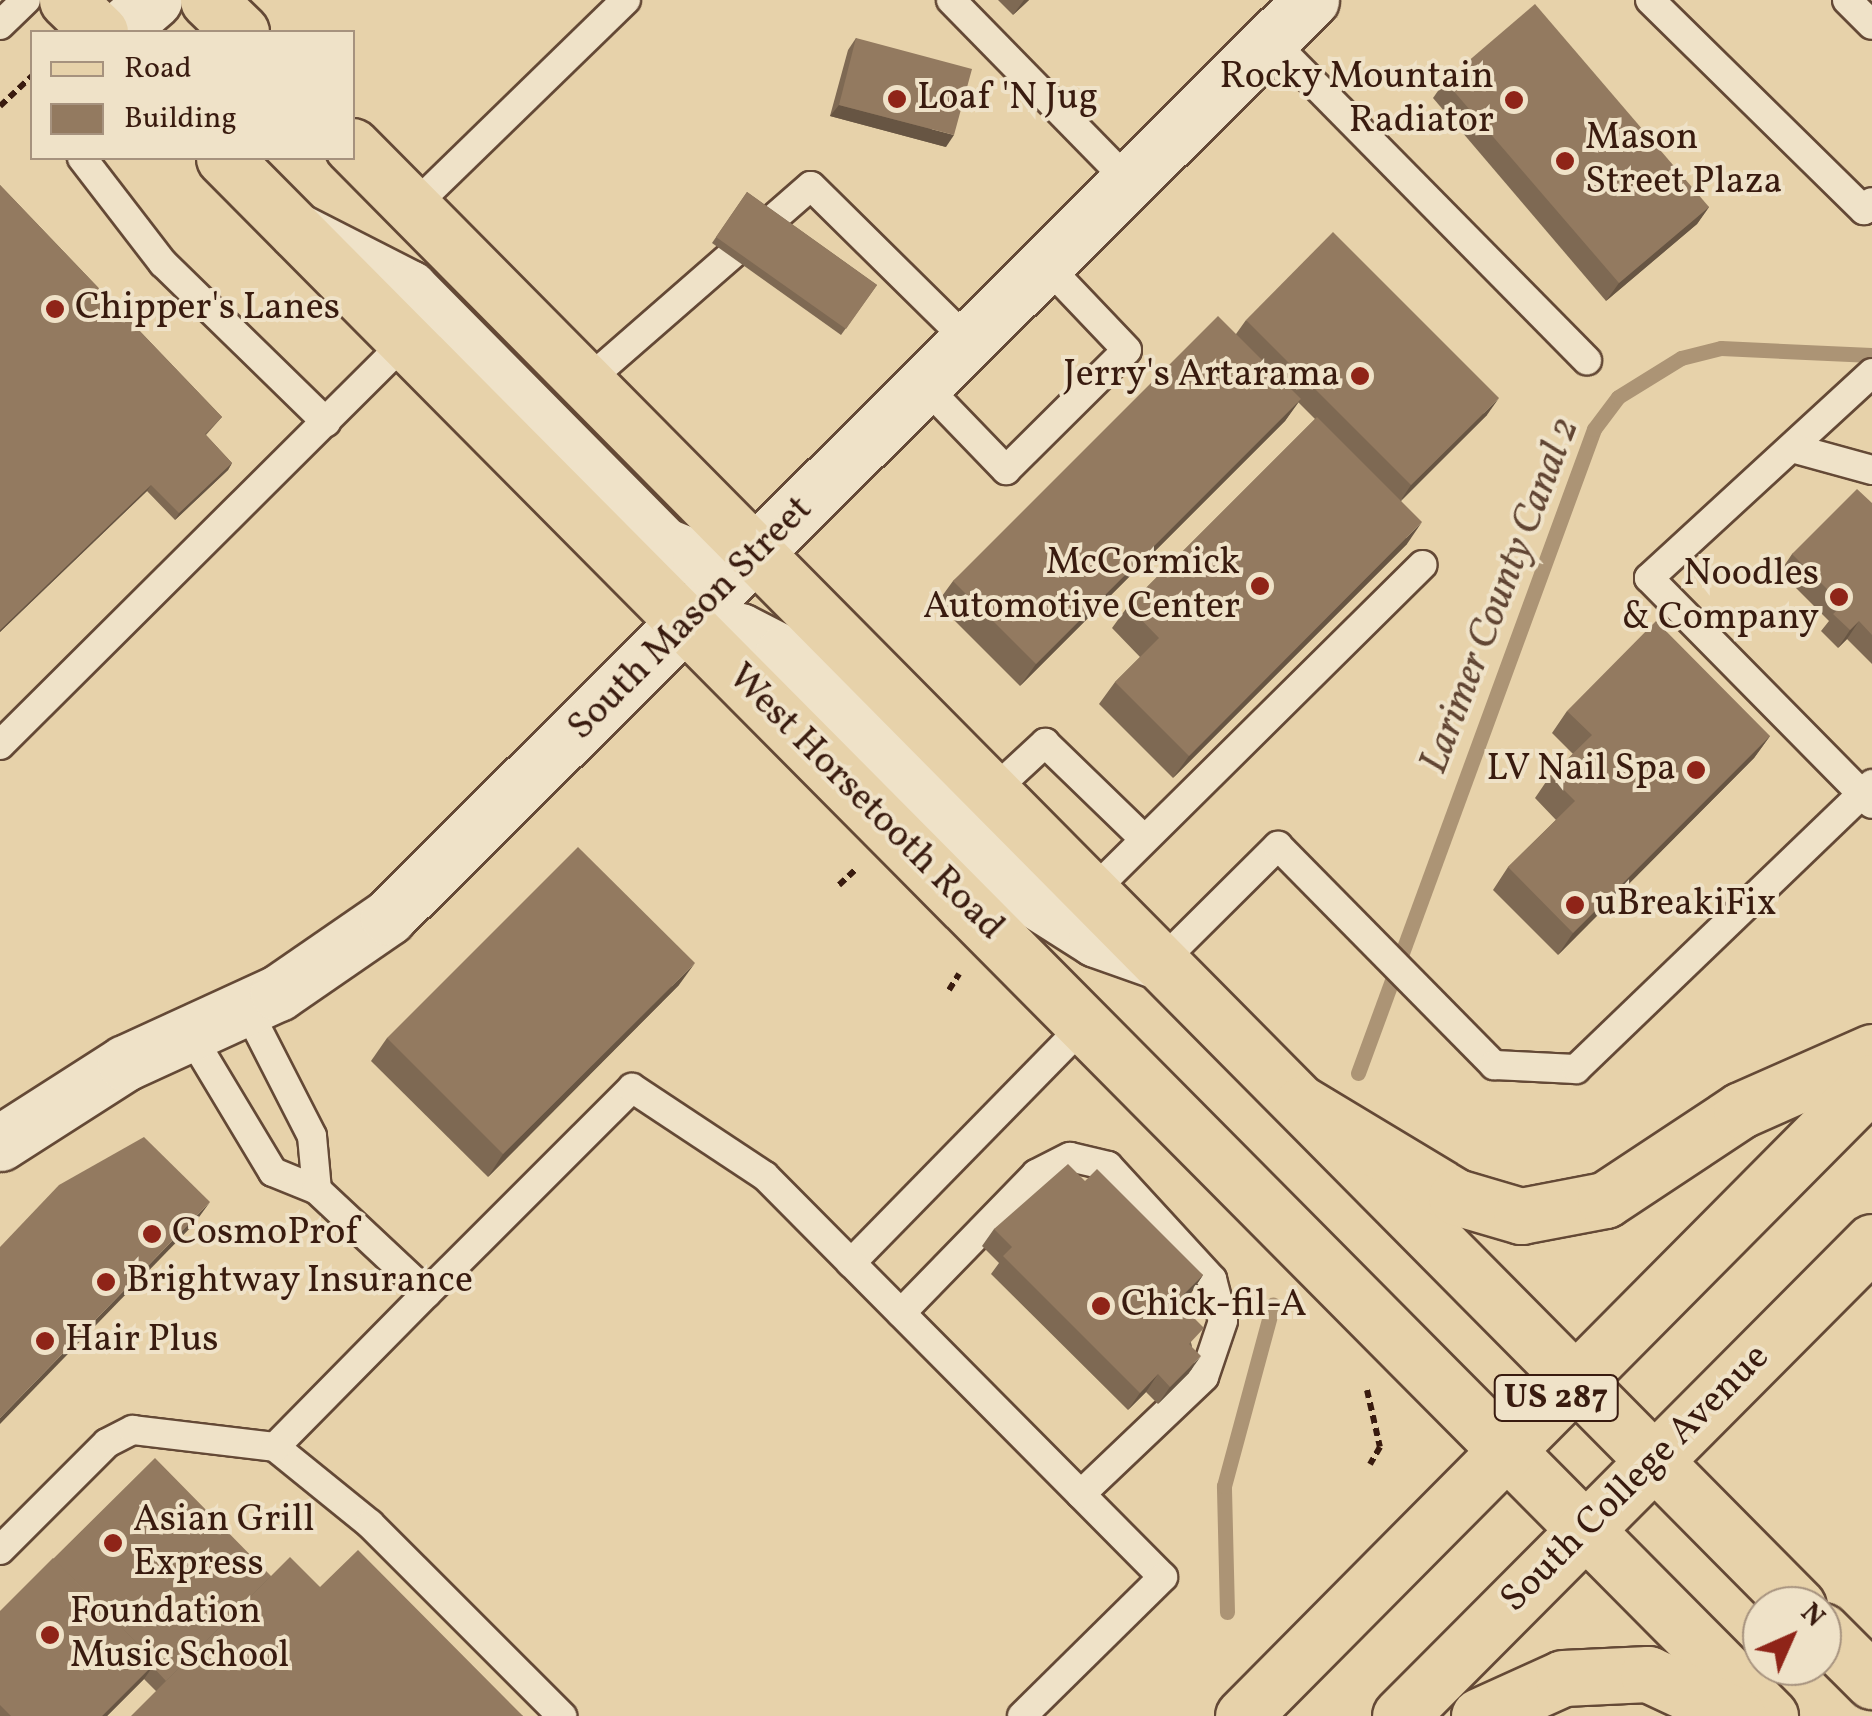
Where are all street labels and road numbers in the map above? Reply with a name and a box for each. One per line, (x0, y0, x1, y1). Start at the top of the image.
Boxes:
street label: South Mason Street (559, 487, 823, 751)
street label: West Horsetooth Road (717, 655, 1013, 951)
street label: South College Avenue (1492, 1335, 1780, 1623)
road number: US 287 (1494, 1368, 1618, 1428)

